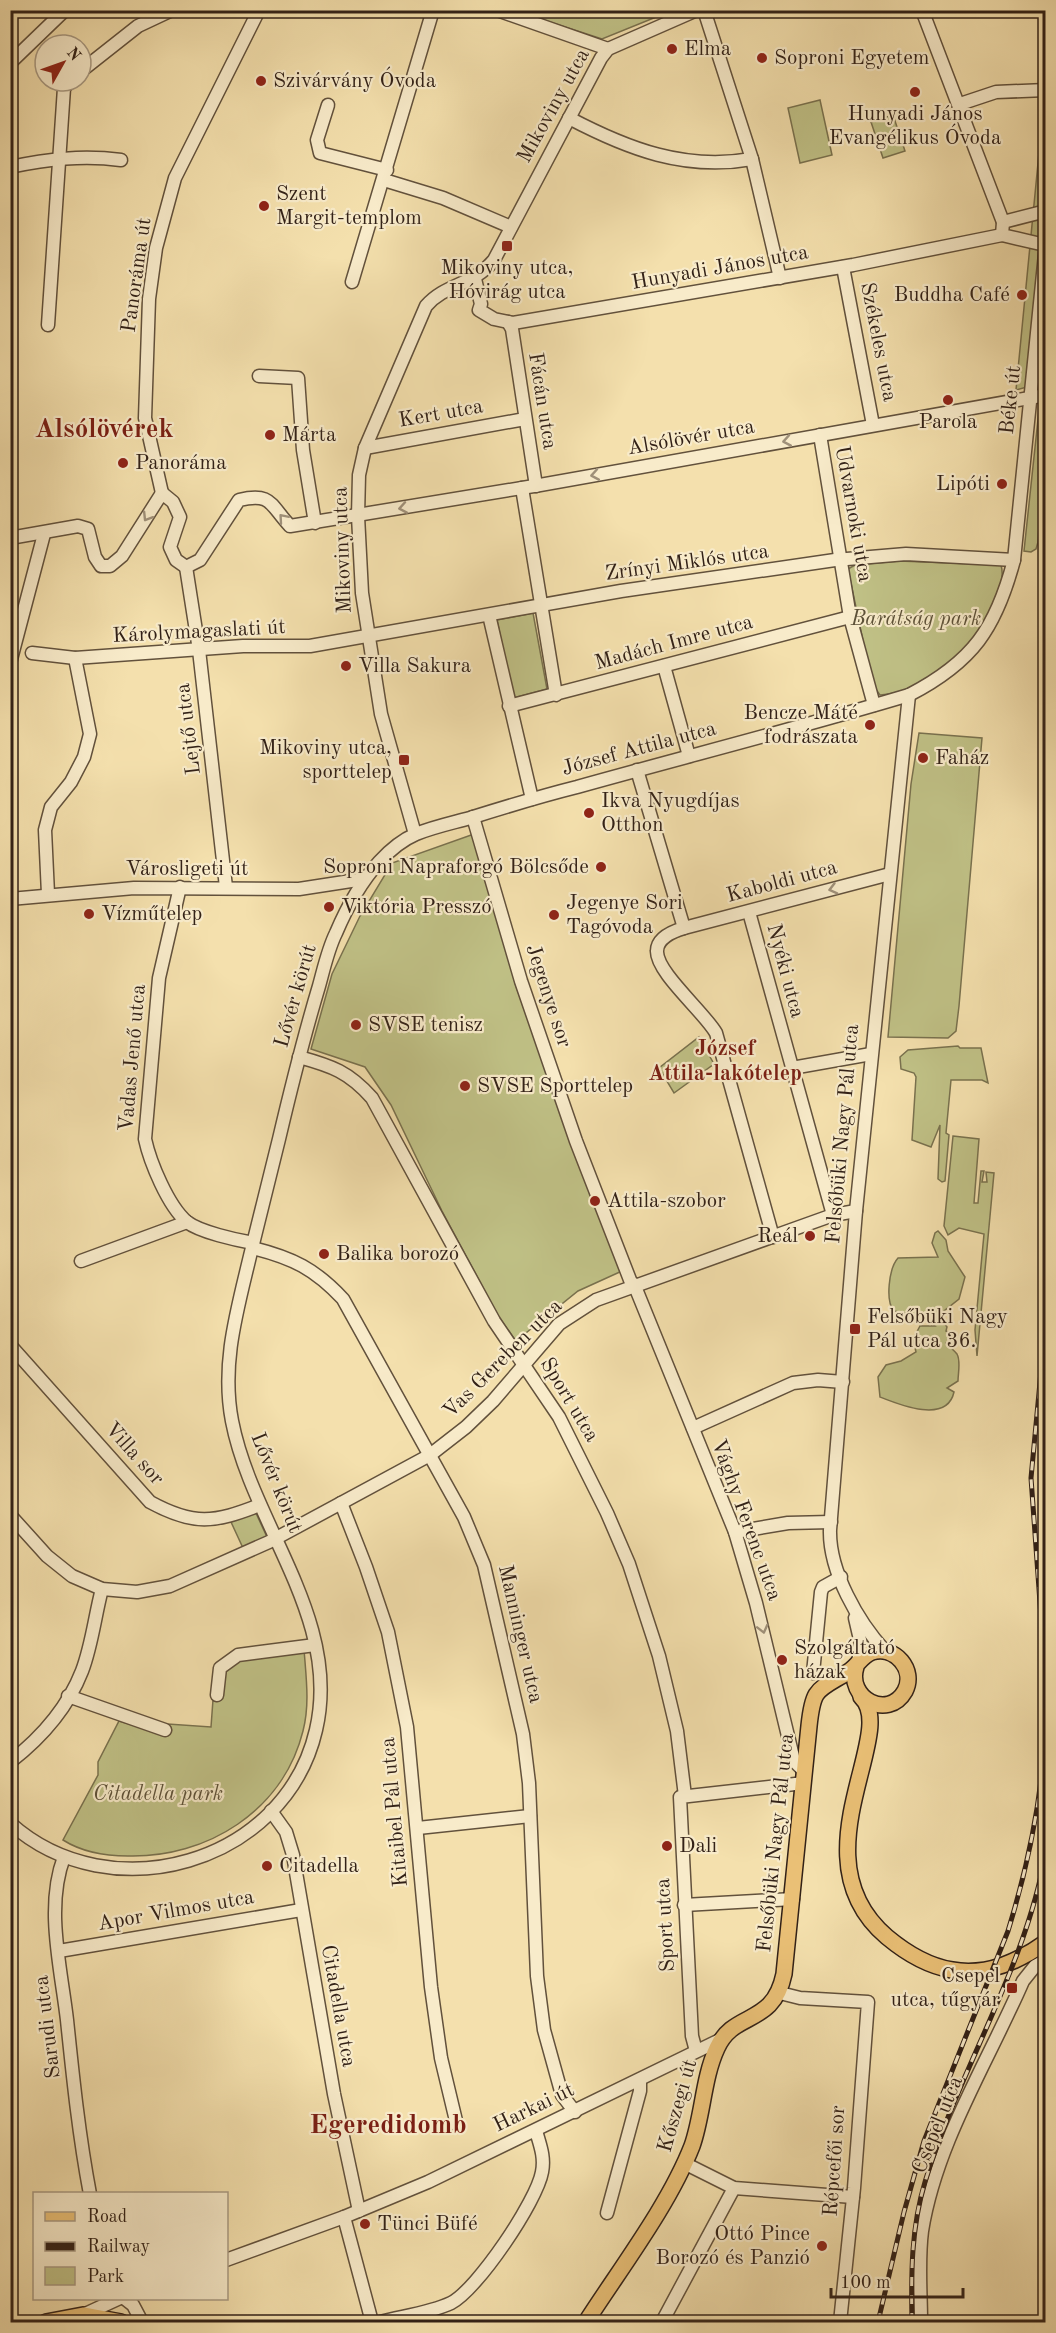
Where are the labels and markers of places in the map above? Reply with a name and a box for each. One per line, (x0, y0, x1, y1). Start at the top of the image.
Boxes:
place label: Elma (684, 39, 731, 60)
marker: Elma (665, 42, 679, 56)
place label: Soproni Egyetem (774, 48, 930, 69)
marker: Soproni Egyetem (755, 51, 769, 65)
place label: Szivárvány Óvoda (273, 66, 436, 92)
marker: Szivárvány Óvoda (254, 74, 268, 88)
marker: Hunyadi János Evangélikus Óvoda (908, 85, 922, 99)
place label: Hunyadi János Evangélikus Óvoda (829, 104, 1001, 149)
place label: Szent Margit-templom (276, 184, 422, 229)
marker: Szent Margit-templom (257, 199, 271, 213)
marker: Mikoviny utca, Hóvirág utca (500, 239, 514, 253)
place label: Mikoviny utca, Hóvirág utca (441, 258, 573, 303)
place label: Buddha Café (894, 285, 1010, 306)
marker: Buddha Café (1015, 288, 1029, 302)
marker: Parola (941, 393, 955, 407)
place label: Parola (919, 412, 977, 433)
place label: Márta (282, 425, 336, 446)
marker: Márta (263, 428, 277, 442)
place label: Panoráma (135, 453, 227, 474)
marker: Panoráma (116, 456, 130, 470)
place label: Lipóti (936, 474, 990, 495)
marker: Lipóti (995, 477, 1009, 491)
place label: Villa Sakura (358, 656, 471, 677)
marker: Villa Sakura (339, 659, 353, 673)
place label: Bencze Máté fodrászata (744, 703, 858, 748)
marker: Bencze Máté fodrászata (863, 718, 877, 732)
place label: Mikoviny utca, sporttelep (259, 738, 392, 783)
place label: Faház (935, 748, 989, 769)
marker: Faház (916, 751, 930, 765)
marker: Mikoviny utca, sporttelep (397, 753, 411, 767)
place label: Ikva Nyugdíjas Otthon (601, 791, 740, 836)
marker: Ikva Nyugdíjas Otthon (582, 806, 596, 820)
place label: Soproni Napraforgó Bölcsőde (323, 857, 589, 878)
marker: Soproni Napraforgó Bölcsőde (594, 860, 608, 874)
place label: Jegenye Sori Tagóvoda (566, 893, 683, 938)
place label: Viktória Presszó (341, 897, 492, 918)
marker: Viktória Presszó (322, 900, 336, 914)
place label: Vízműtelep (101, 904, 202, 925)
marker: Vízműtelep (82, 907, 96, 921)
marker: Jegenye Sori Tagóvoda (547, 908, 561, 922)
place label: SVSE tenisz (368, 1015, 483, 1036)
marker: SVSE tenisz (349, 1018, 363, 1032)
place label: SVSE Sporttelep (477, 1076, 633, 1097)
marker: SVSE Sporttelep (458, 1079, 472, 1093)
place label: Attila-szobor (607, 1191, 726, 1212)
marker: Attila-szobor (588, 1194, 602, 1208)
place label: Reál (757, 1226, 798, 1247)
marker: Reál (803, 1229, 817, 1243)
place label: Balika borozó (336, 1244, 459, 1265)
marker: Balika borozó (317, 1247, 331, 1261)
place label: Felsőbüki Nagy Pál utca 36. (867, 1307, 1008, 1352)
marker: Felsőbüki Nagy Pál utca 36. (848, 1322, 862, 1336)
place label: Szolgáltató házak (794, 1638, 895, 1683)
marker: Szolgáltató házak (775, 1653, 789, 1667)
place label: Dali (679, 1836, 717, 1857)
marker: Dali (660, 1839, 674, 1853)
place label: Citadella (279, 1856, 359, 1877)
marker: Citadella (260, 1859, 274, 1873)
place label: Csepel utca, tűgyár (891, 1966, 1000, 2011)
marker: Csepel utca, tűgyár (1005, 1981, 1019, 1995)
place label: Tünci Büfé (377, 2214, 478, 2235)
marker: Tünci Büfé (358, 2217, 372, 2231)
place label: Ottó Pince Borozó és Panzió (655, 2224, 810, 2269)
marker: Ottó Pince Borozó és Panzió (815, 2239, 829, 2253)

